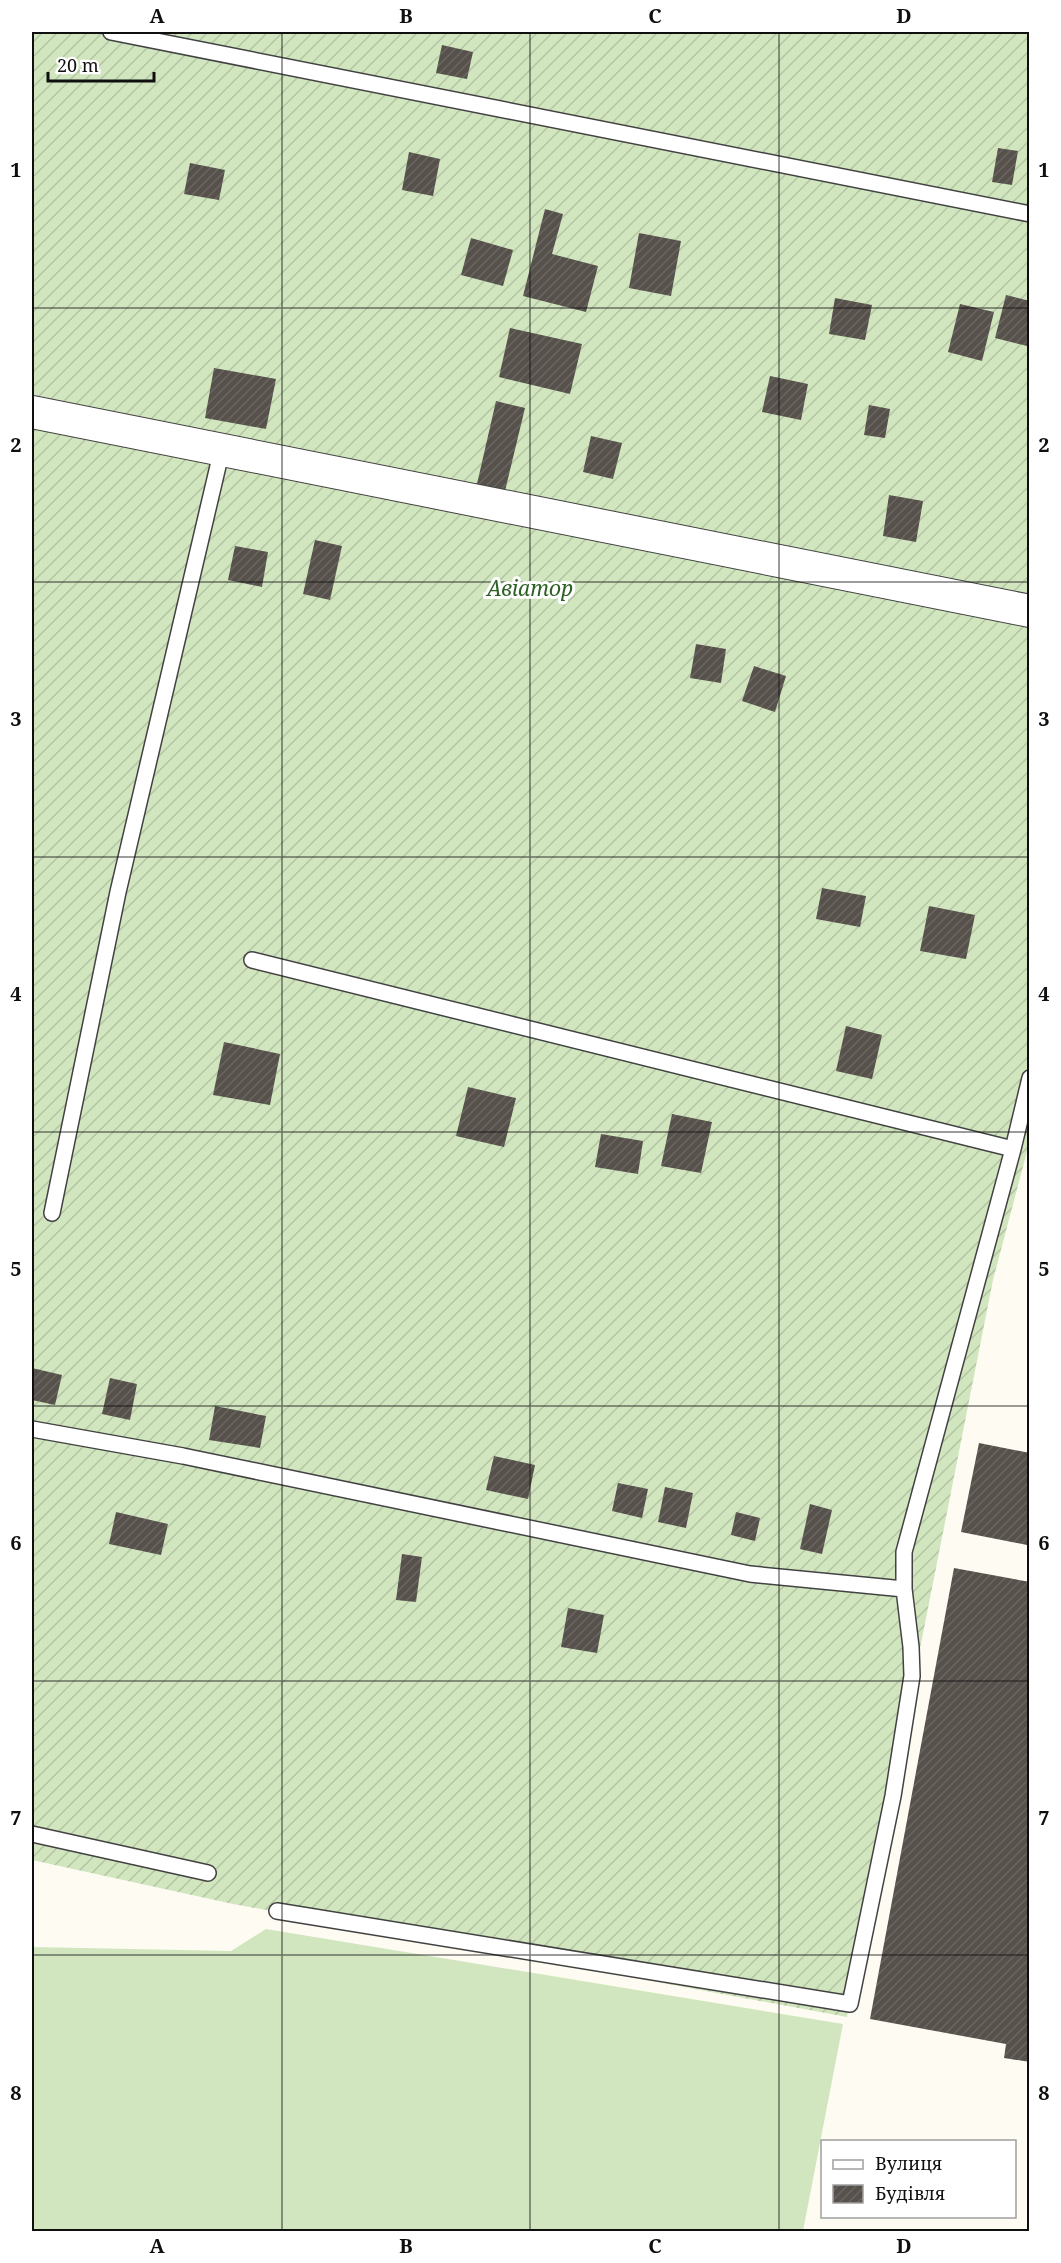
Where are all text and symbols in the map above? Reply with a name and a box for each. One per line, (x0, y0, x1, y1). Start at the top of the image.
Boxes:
text: A (149, 2, 165, 29)
text: B (399, 2, 413, 29)
text: C (648, 2, 662, 29)
text: D (896, 2, 912, 29)
scale bar (48, 45, 154, 83)
text: 20 m (57, 53, 99, 77)
text: 1 (10, 156, 22, 183)
text: 1 (1038, 156, 1050, 183)
text: 2 (10, 431, 22, 458)
text: 2 (1038, 431, 1050, 458)
park label: Авіатор (485, 574, 573, 602)
text: 3 (10, 705, 22, 732)
text: 3 (1038, 705, 1050, 732)
text: 4 (10, 980, 22, 1007)
text: 4 (1038, 980, 1050, 1007)
text: 5 (10, 1255, 22, 1282)
text: 5 (1038, 1255, 1050, 1282)
text: 6 (10, 1529, 22, 1556)
text: 6 (1038, 1529, 1050, 1556)
text: 7 (10, 1804, 22, 1831)
text: 7 (1038, 1804, 1050, 1831)
text: 8 (10, 2079, 22, 2106)
text: 8 (1038, 2079, 1050, 2106)
legend (821, 2140, 1016, 2218)
text: Вулиця (875, 2151, 942, 2175)
text: Будівля (875, 2181, 945, 2205)
text: A (149, 2232, 165, 2259)
text: B (399, 2232, 413, 2259)
text: C (648, 2232, 662, 2259)
text: D (896, 2232, 912, 2259)

